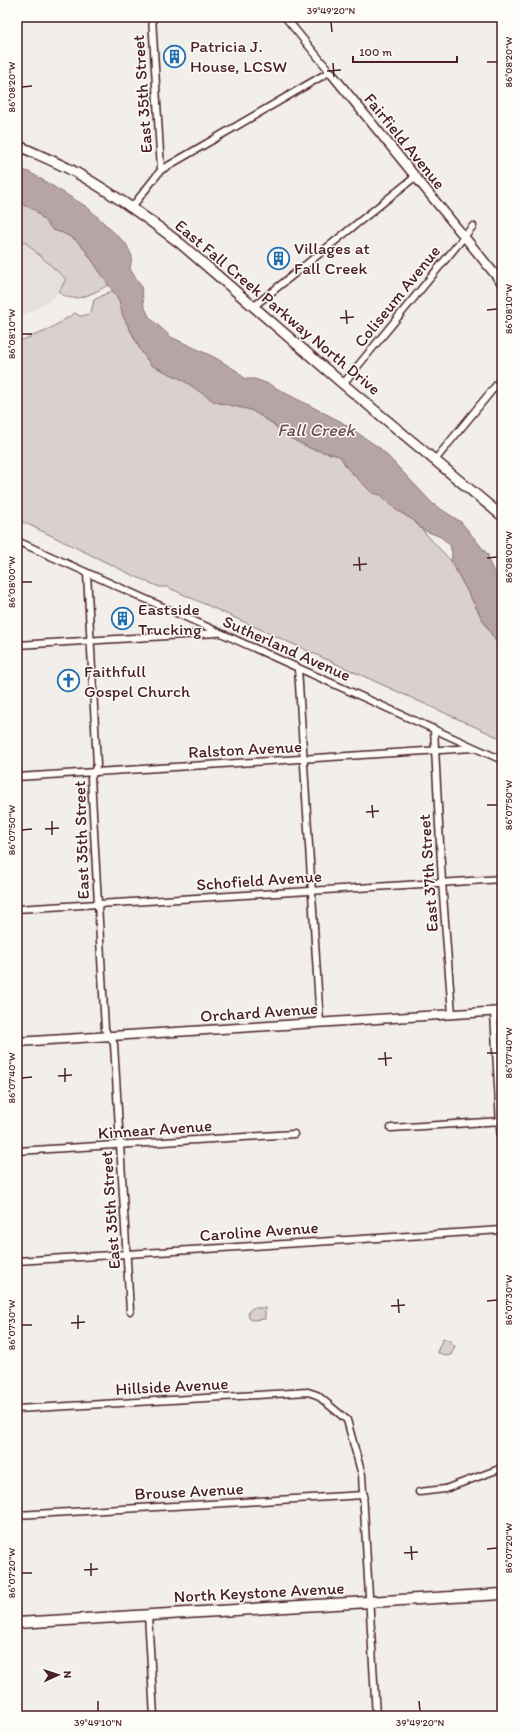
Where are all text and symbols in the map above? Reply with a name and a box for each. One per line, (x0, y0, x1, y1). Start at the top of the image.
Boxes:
text: 39°49'20"N (307, 4, 356, 17)
street label: East 35th Street (128, 34, 156, 154)
place label: Patricia J. House, LCSW (190, 36, 287, 76)
text: 86°08'20"W (502, 36, 515, 87)
scale bar (353, 38, 457, 64)
building icon: Patricia J. House, LCSW (162, 43, 188, 69)
text: 100 m (359, 45, 392, 59)
text: 86°08'20"W (5, 61, 18, 112)
street label: Fairfield Avenue (360, 89, 450, 193)
street label: East Fall Creek Parkway North Drive (171, 215, 385, 399)
place label: Villages at Fall Creek (294, 238, 371, 278)
street label: Coliseum Avenue (350, 241, 444, 351)
building icon: Villages at Fall Creek (265, 245, 291, 271)
text: 86°08'10"W (502, 283, 515, 334)
text: 86°08'10"W (5, 308, 18, 359)
water label: Fall Creek (277, 419, 356, 441)
text: 86°08'00"W (502, 531, 515, 583)
text: 86°08'00"W (5, 556, 18, 608)
place label: Eastside Trucking (138, 599, 202, 639)
building icon: Eastside Trucking (110, 606, 136, 632)
street label: Sutherland Avenue (220, 611, 354, 685)
place label: Faithfull Gospel Church (84, 661, 191, 701)
church icon: Faithfull Gospel Church (56, 668, 82, 694)
street label: Ralston Avenue (188, 736, 302, 762)
text: 86°07'50"W (502, 779, 515, 830)
street label: East 35th Street (69, 780, 93, 900)
text: 86°07'50"W (5, 804, 18, 855)
street label: East 37th Street (414, 813, 442, 933)
street label: Schofield Avenue (196, 866, 322, 894)
street label: Orchard Avenue (199, 998, 319, 1026)
text: 86°07'40"W (502, 1027, 515, 1079)
text: 86°07'40"W (5, 1052, 18, 1104)
street label: Kinnear Avenue (97, 1115, 213, 1143)
street label: East 35th Street (96, 1150, 124, 1270)
street label: Caroline Avenue (199, 1217, 319, 1245)
text: 86°07'30"W (502, 1274, 515, 1325)
text: 86°07'30"W (5, 1299, 18, 1350)
street label: Hillside Avenue (115, 1373, 229, 1399)
street label: Brouse Avenue (134, 1478, 244, 1504)
text: 86°07'20"W (502, 1522, 515, 1573)
text: 86°07'20"W (5, 1547, 18, 1598)
street label: North Keystone Avenue (173, 1578, 345, 1606)
north arrow (38, 1655, 78, 1695)
text: N (61, 1670, 74, 1679)
text: 39°49'10"N (74, 1716, 122, 1729)
text: 39°49'20"N (396, 1716, 445, 1729)

